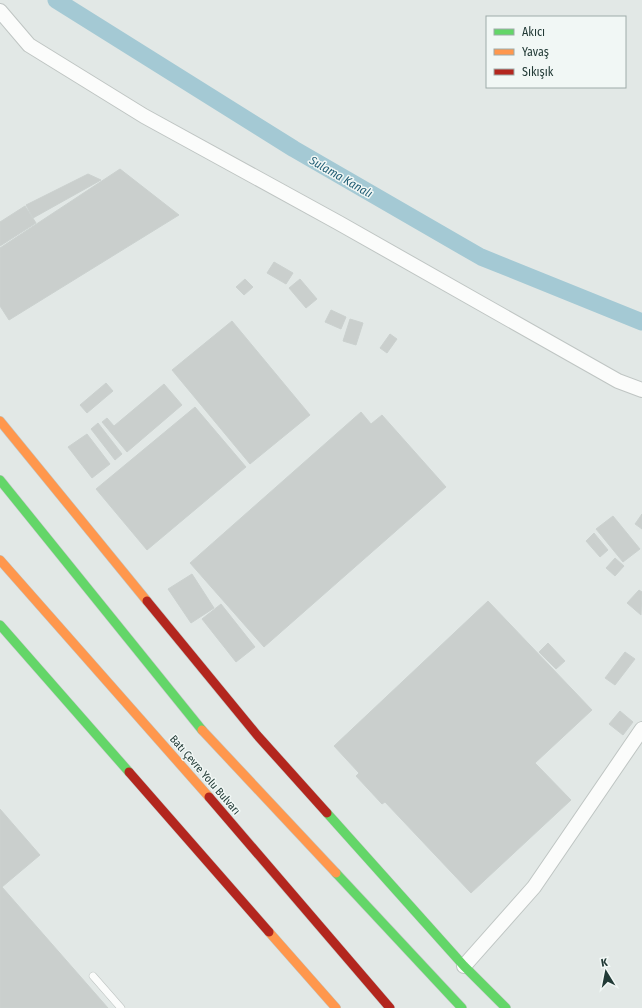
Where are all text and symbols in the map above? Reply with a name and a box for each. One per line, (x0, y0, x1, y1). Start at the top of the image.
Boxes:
legend (486, 16, 626, 88)
text: Akıcı (522, 25, 545, 39)
text: Yavaş (522, 45, 549, 59)
text: Sıkışık (522, 65, 554, 79)
water label: Sulama Kanalı (306, 153, 375, 201)
street label: Batı Çevre Yolu Bulvarı (167, 733, 243, 817)
north arrow (586, 952, 626, 992)
text: K (600, 956, 609, 970)

